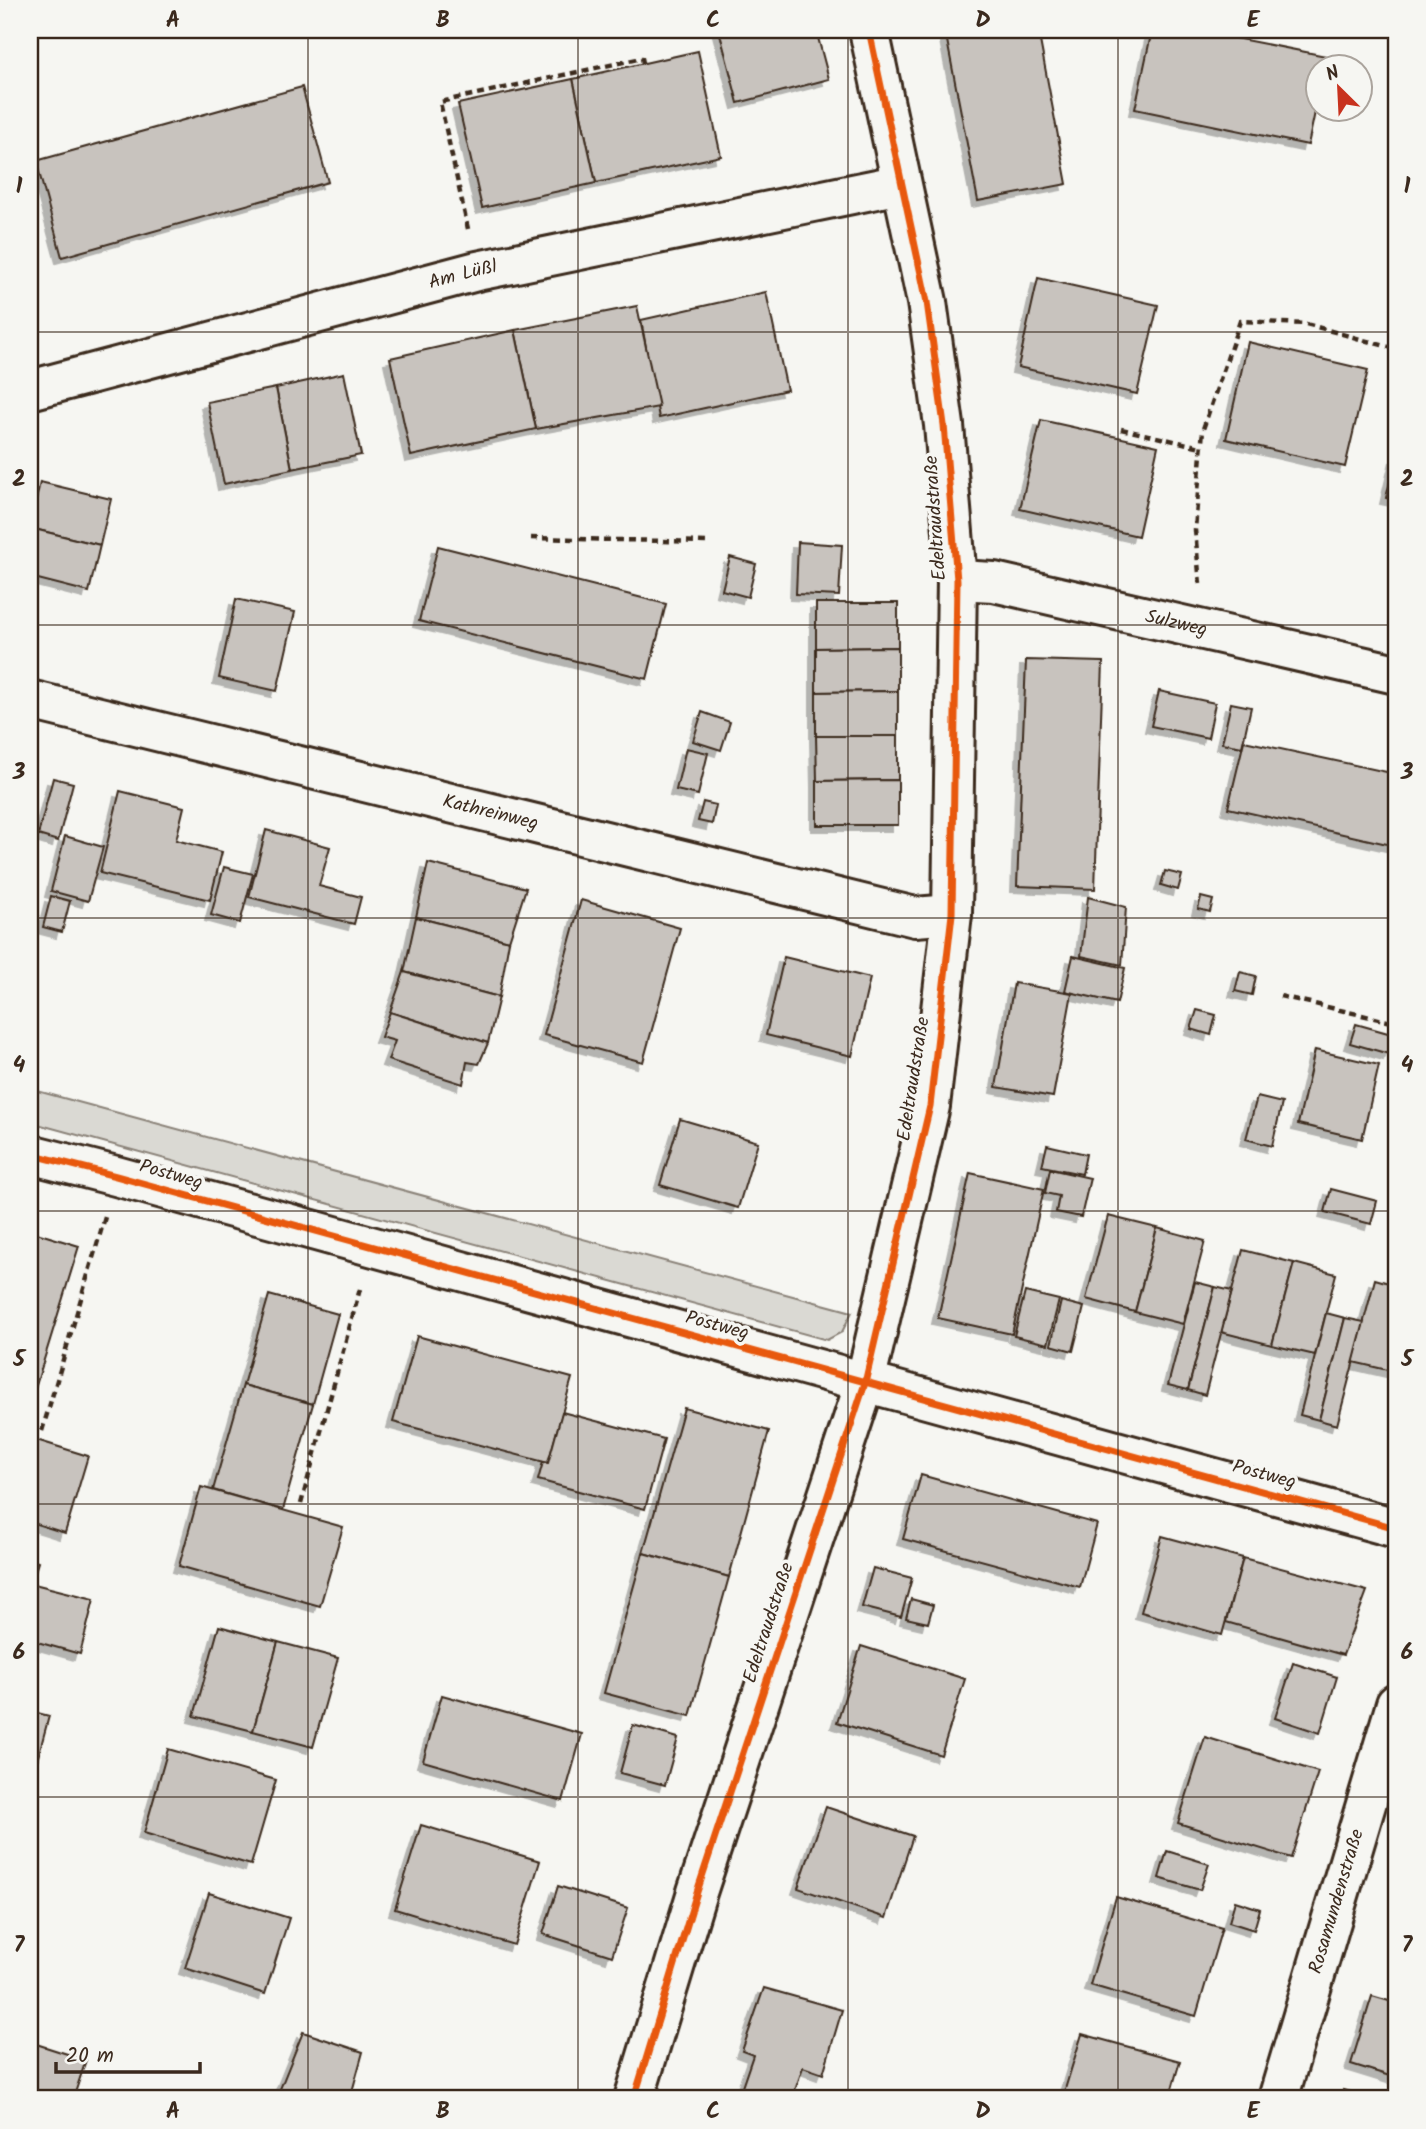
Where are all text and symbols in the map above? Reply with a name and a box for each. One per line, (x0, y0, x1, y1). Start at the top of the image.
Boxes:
text: A (166, 3, 180, 39)
text: B (436, 3, 450, 39)
text: C (706, 3, 720, 39)
text: D (975, 3, 991, 39)
text: E (1247, 3, 1261, 39)
north arrow (1304, 52, 1374, 122)
text: N (1321, 58, 1344, 90)
text: 1 (16, 169, 23, 205)
text: 1 (1404, 169, 1411, 205)
street label: Am Lüßl (425, 252, 500, 298)
street label: Edeltraudstraße (917, 454, 955, 582)
text: 2 (12, 462, 26, 498)
text: 2 (1400, 462, 1414, 498)
street label: Sulzweg (1142, 602, 1210, 645)
text: 3 (12, 755, 26, 791)
text: 3 (1400, 755, 1414, 791)
street label: Kathreinweg (439, 787, 541, 839)
street label: Edeltraudstraße (889, 1014, 939, 1143)
text: 4 (13, 1048, 26, 1084)
text: 4 (1401, 1048, 1414, 1084)
street label: Postweg (136, 1152, 206, 1198)
street label: Postweg (682, 1303, 752, 1349)
text: 5 (12, 1342, 27, 1378)
text: 5 (1400, 1342, 1415, 1378)
street label: Postweg (1229, 1452, 1299, 1498)
street label: Edeltraudstraße (735, 1558, 803, 1687)
text: 6 (13, 1635, 25, 1671)
text: 6 (1401, 1635, 1413, 1671)
street label: Rosamundenstraße (1301, 1825, 1373, 1978)
text: 7 (14, 1928, 26, 1964)
text: 7 (1402, 1928, 1414, 1964)
scale bar (56, 2031, 200, 2075)
text: 20 m (66, 2040, 114, 2073)
text: A (166, 2094, 180, 2129)
text: B (436, 2094, 450, 2129)
text: C (706, 2094, 720, 2129)
text: D (975, 2094, 991, 2129)
text: E (1247, 2094, 1261, 2129)

